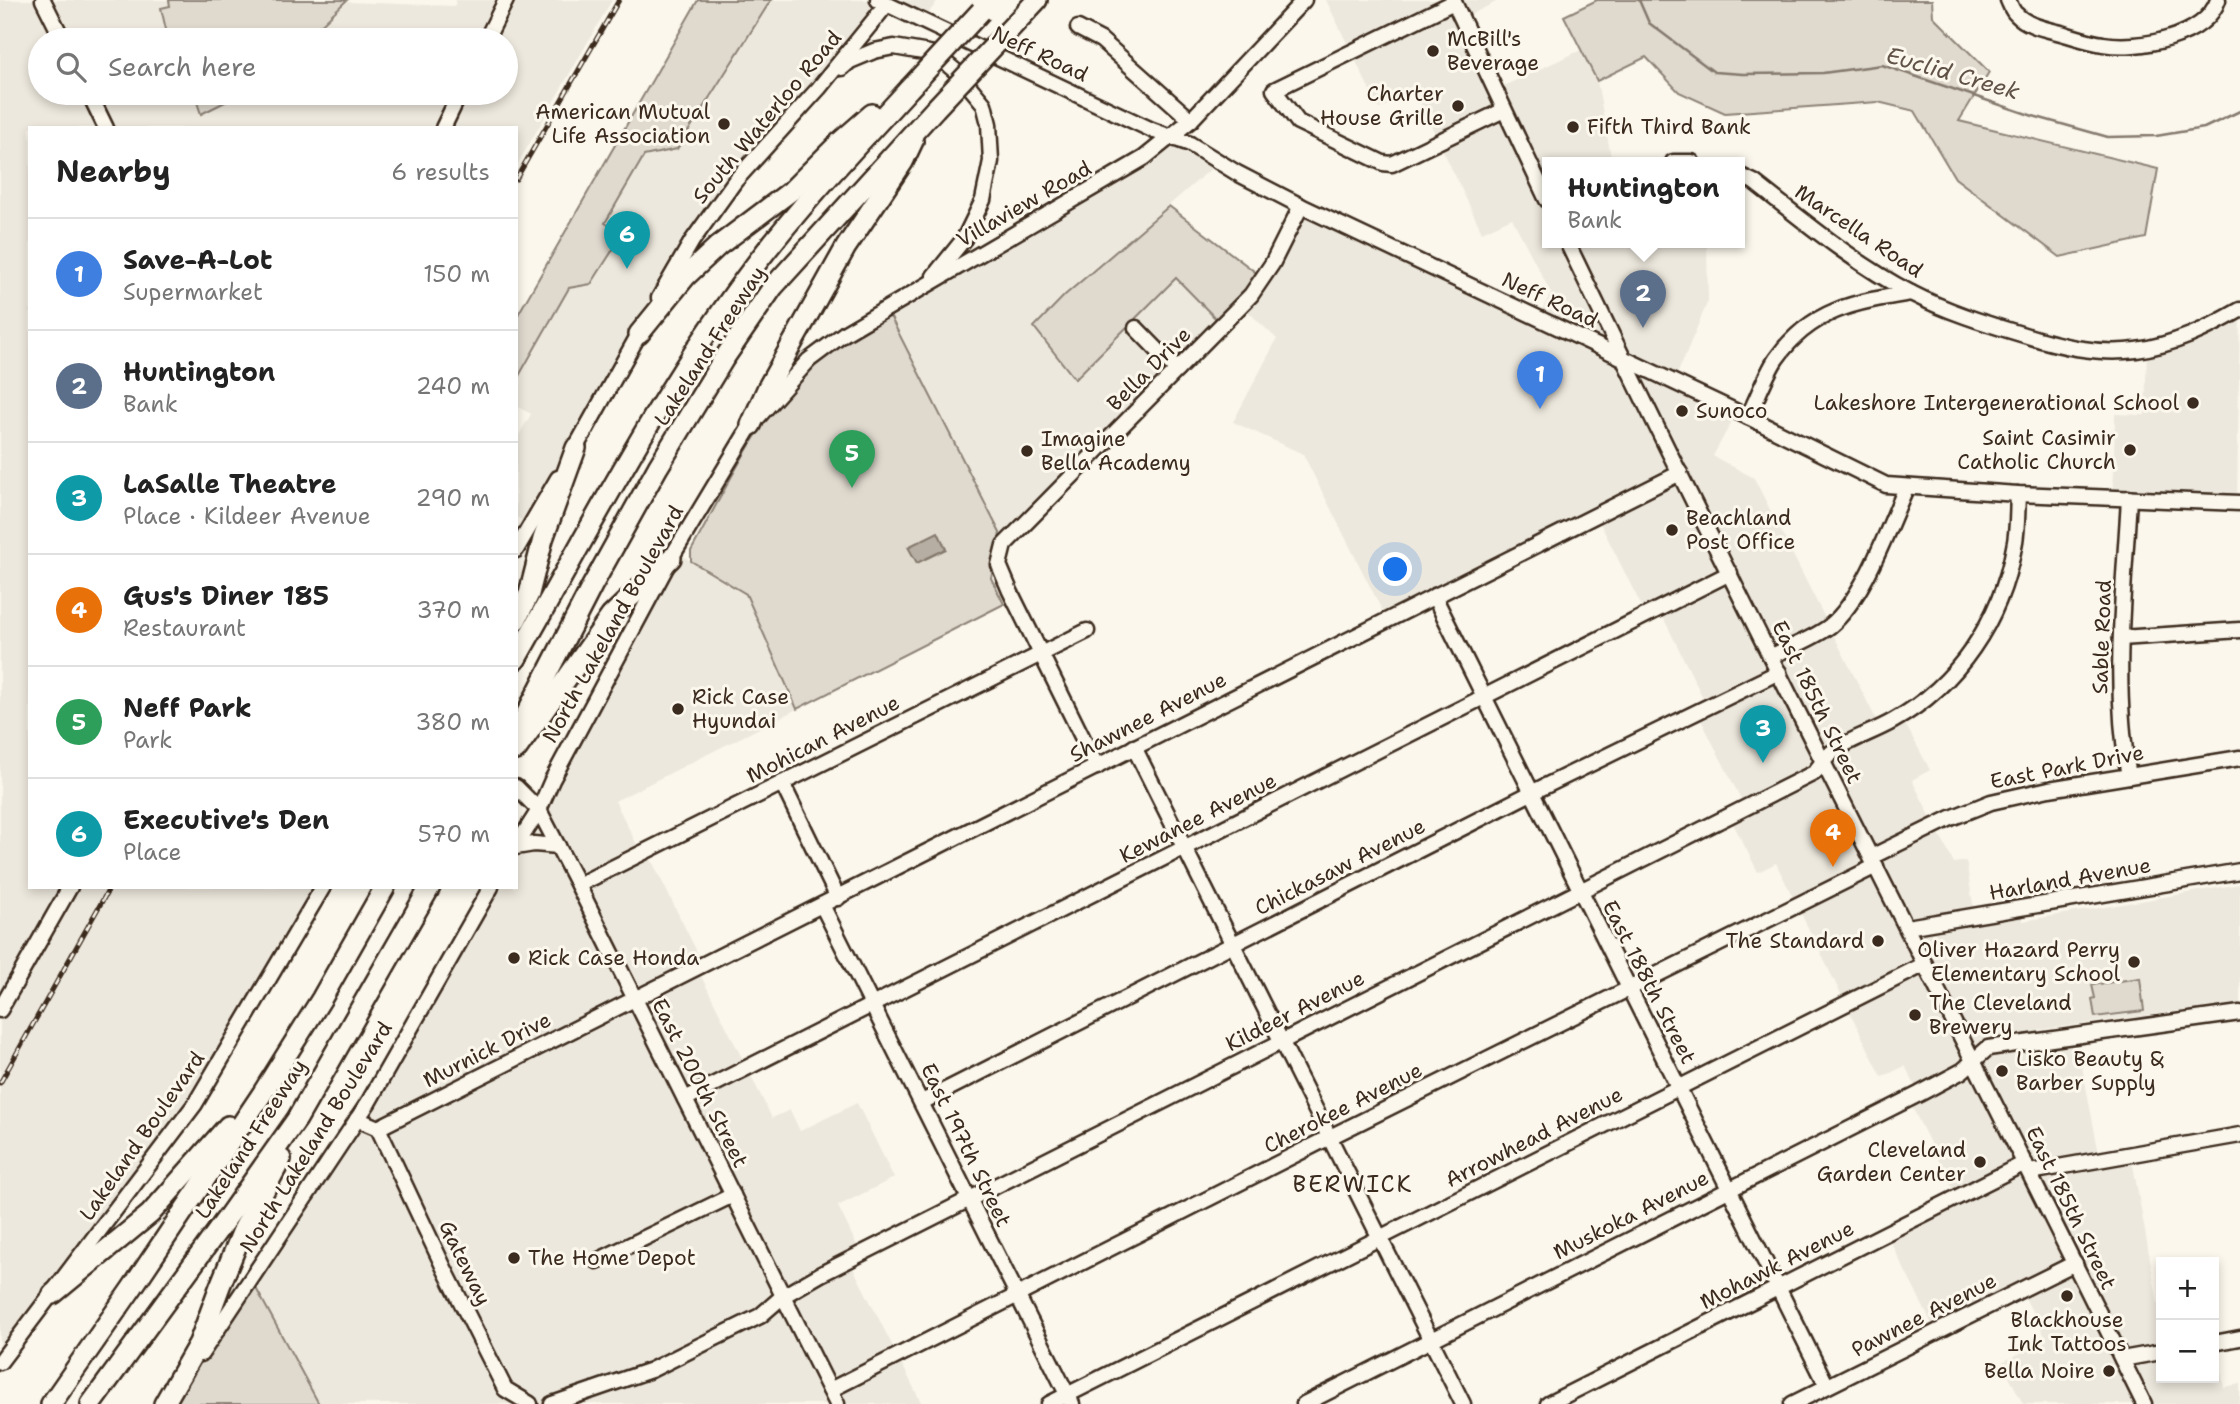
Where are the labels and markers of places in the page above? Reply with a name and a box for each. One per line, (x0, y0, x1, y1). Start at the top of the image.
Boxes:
place label: McBill's Beverage (1447, 25, 1539, 77)
marker: McBill's Beverage (1425, 43, 1441, 59)
place label: Charter House Grille (1320, 80, 1444, 132)
place label: American Mutual Life Association (535, 98, 711, 150)
marker: Charter House Grille (1450, 98, 1466, 114)
place label: Fifth Third Bank (1587, 113, 1751, 141)
marker: American Mutual Life Association (716, 116, 732, 132)
marker: Fifth Third Bank (1565, 119, 1581, 135)
pin: 6 (604, 211, 650, 269)
pin: 2 (1620, 270, 1666, 328)
pin: 1 (1517, 351, 1563, 409)
place label: Lakeshore Intergenerational School (1814, 389, 2180, 417)
marker: Lakeshore Intergenerational School (2185, 395, 2201, 411)
place label: Sunoco (1696, 397, 1767, 425)
marker: Sunoco (1674, 403, 1690, 419)
place label: Saint Casimir Catholic Church (1957, 424, 2116, 476)
place label: Imagine Bella Academy (1041, 425, 1191, 477)
pin: 5 (829, 430, 875, 488)
marker: Saint Casimir Catholic Church (2122, 442, 2138, 458)
marker: Imagine Bella Academy (1019, 443, 1035, 459)
place label: Beachland Post Office (1686, 504, 1795, 556)
marker: Beachland Post Office (1664, 522, 1680, 538)
place label: Rick Case Hyundai (692, 683, 789, 735)
marker: Rick Case Hyundai (670, 701, 686, 717)
pin: 3 (1740, 705, 1786, 763)
pin: 4 (1810, 809, 1856, 867)
place label: The Standard (1725, 927, 1864, 955)
marker: The Standard (1870, 933, 1886, 949)
place label: Oliver Hazard Perry Elementary School (1917, 936, 2121, 988)
place label: Rick Case Honda (528, 944, 699, 972)
marker: Rick Case Honda (506, 950, 522, 966)
marker: Oliver Hazard Perry Elementary School (2126, 954, 2142, 970)
place label: The Cleveland Brewery (1929, 989, 2072, 1041)
marker: The Cleveland Brewery (1907, 1007, 1923, 1023)
place label: Lisko Beauty & Barber Supply (2016, 1045, 2164, 1097)
marker: Lisko Beauty & Barber Supply (1994, 1063, 2010, 1079)
place label: Cleveland Garden Center (1817, 1136, 1966, 1188)
marker: Cleveland Garden Center (1972, 1154, 1988, 1170)
place label: The Home Depot (528, 1244, 696, 1272)
marker: The Home Depot (506, 1250, 522, 1266)
marker: Blackhouse Ink Tattoos (2059, 1288, 2075, 1304)
place label: Blackhouse Ink Tattoos (2007, 1306, 2127, 1358)
place label: Bella Noire (1984, 1357, 2095, 1385)
marker: Bella Noire (2101, 1363, 2117, 1379)

